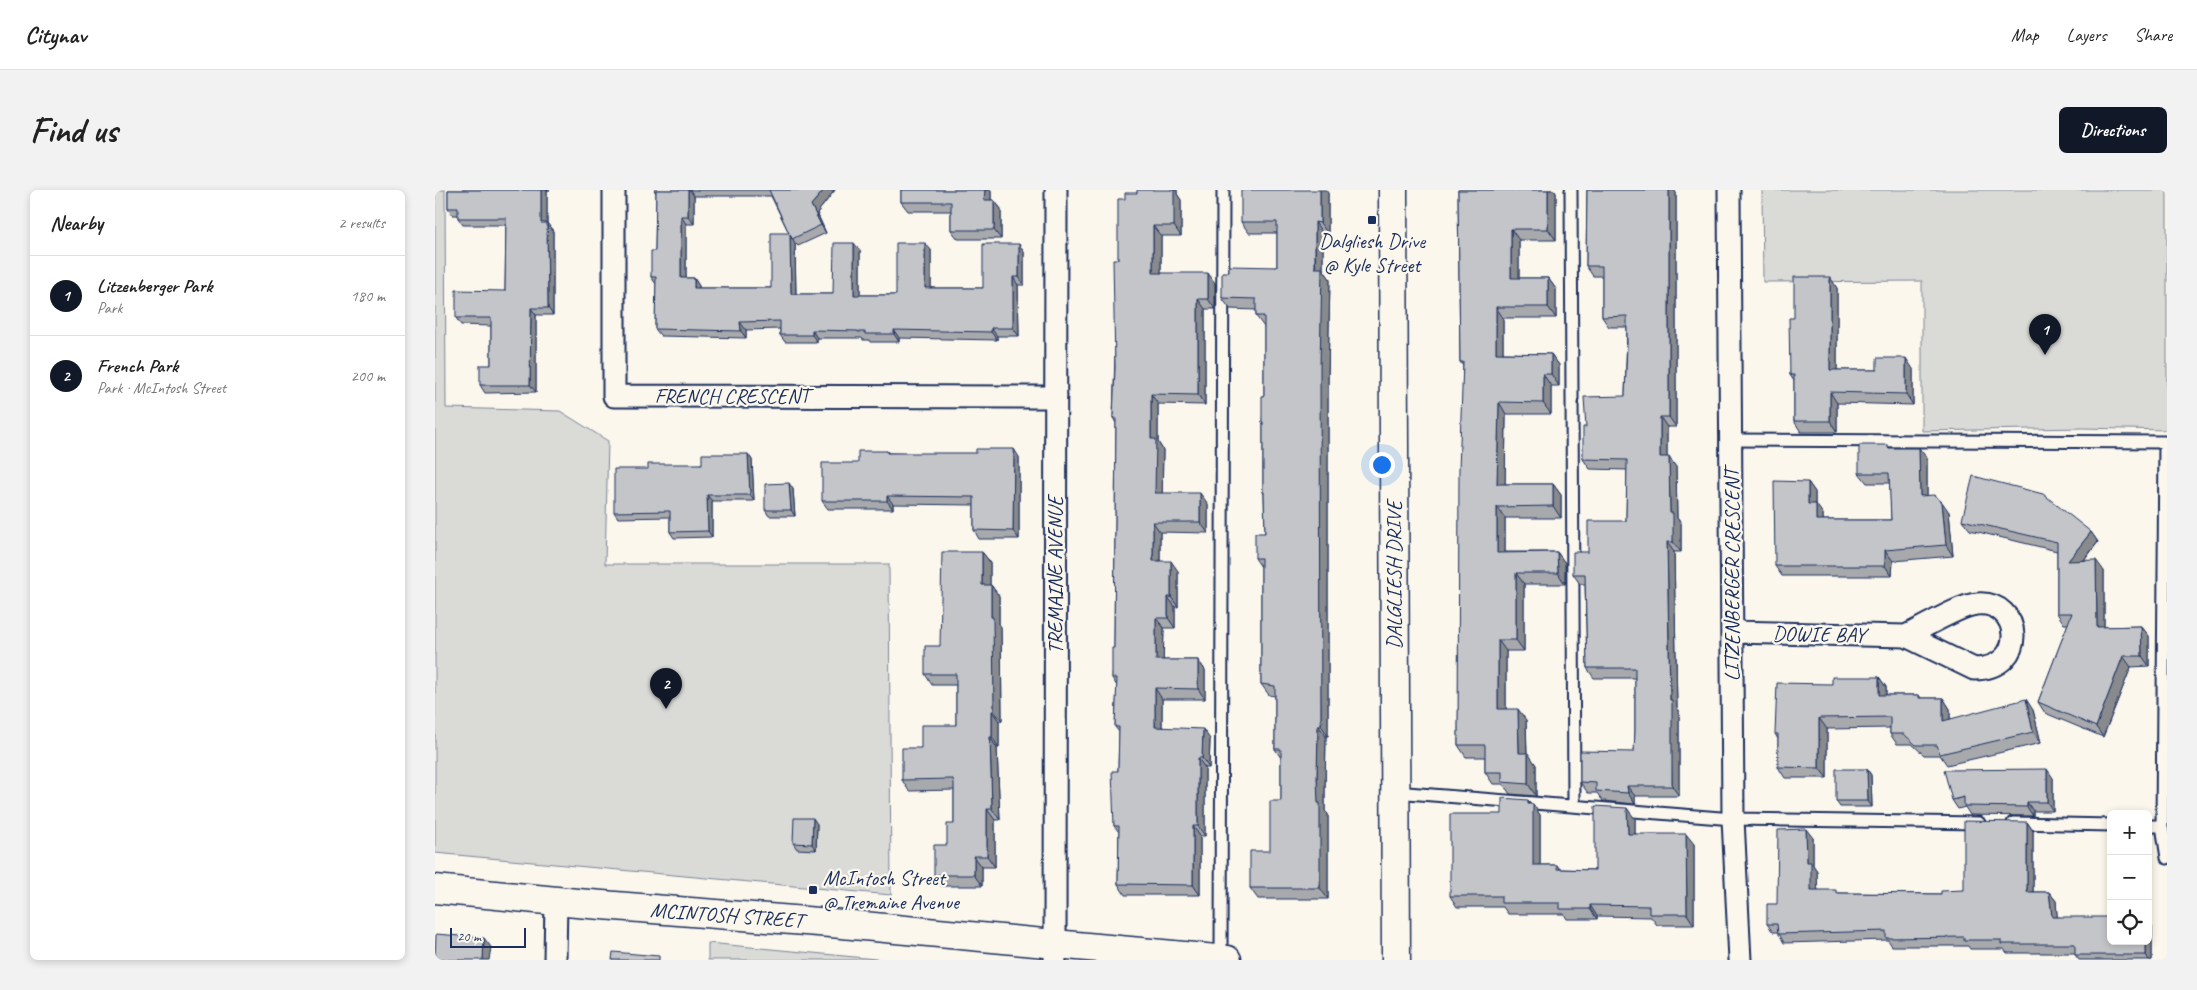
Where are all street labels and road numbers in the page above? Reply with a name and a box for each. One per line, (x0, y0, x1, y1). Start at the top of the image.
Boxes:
street label: FRENCH CRESCENT (655, 383, 815, 409)
street label: LITZENBERGER CRESCENT (1719, 463, 1745, 681)
street label: TREMAINE AVENUE (1042, 494, 1068, 654)
street label: DALGLIESH DRIVE (1381, 498, 1407, 649)
street label: DOWIE BAY (1772, 620, 1870, 648)
street label: MCINTOSH STREET (649, 897, 809, 934)

